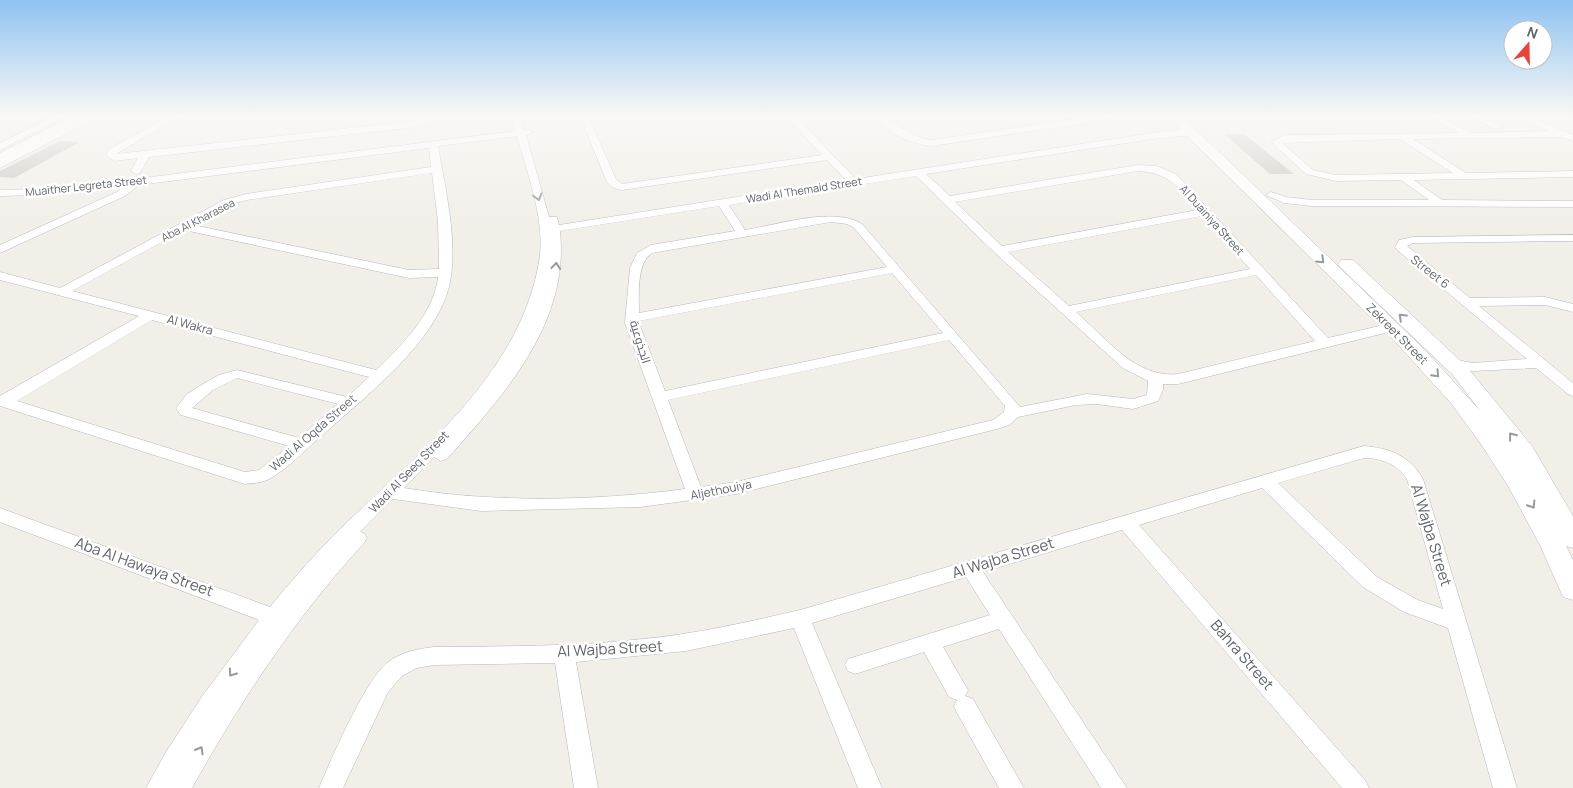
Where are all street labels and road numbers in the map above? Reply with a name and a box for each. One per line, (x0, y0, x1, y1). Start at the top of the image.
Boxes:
street label: Muaither Legreta Street (25, 172, 147, 199)
street label: Wadi Al Themaid Street (745, 173, 863, 206)
street label: Al Duainiya Street (1177, 181, 1248, 258)
street label: Aba Al Kharasea (158, 195, 237, 245)
street label: Street 6 (1407, 251, 1453, 292)
street label: Zekreet Street (1363, 299, 1432, 368)
street label: Al Wakra (165, 310, 215, 339)
street label: الجذوعية (626, 318, 655, 366)
street label: Wadi Al Oqda Street (266, 390, 360, 475)
street label: Wadi Al Seeq Street (365, 427, 453, 517)
street label: Aljethouiya (689, 475, 753, 504)
street label: Al Wajba Street (1406, 481, 1457, 588)
street label: Aba Al Hawaya Street (72, 532, 216, 601)
street label: Al Wajba Street (949, 532, 1056, 583)
street label: Bahra Street (1206, 615, 1279, 694)
street label: Al Wajba Street (557, 635, 663, 662)

